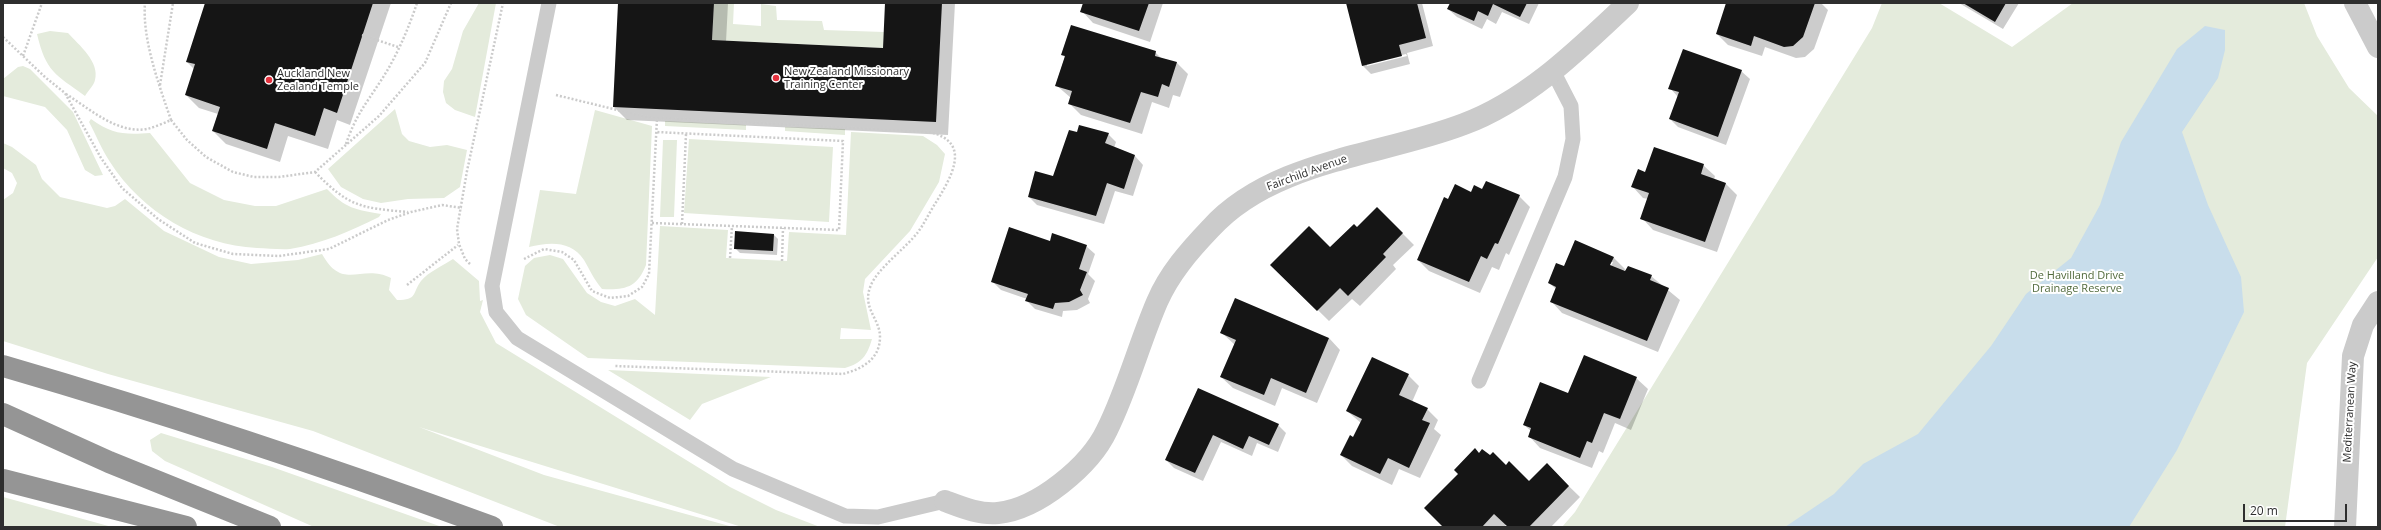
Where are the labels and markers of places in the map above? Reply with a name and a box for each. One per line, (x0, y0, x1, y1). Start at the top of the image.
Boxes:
place label: New Zealand Missionary Training Center (784, 65, 909, 91)
place label: Auckland New Zealand Temple (277, 67, 359, 93)
marker: New Zealand Missionary Training Center (771, 73, 781, 83)
marker: Auckland New Zealand Temple (264, 75, 274, 85)

